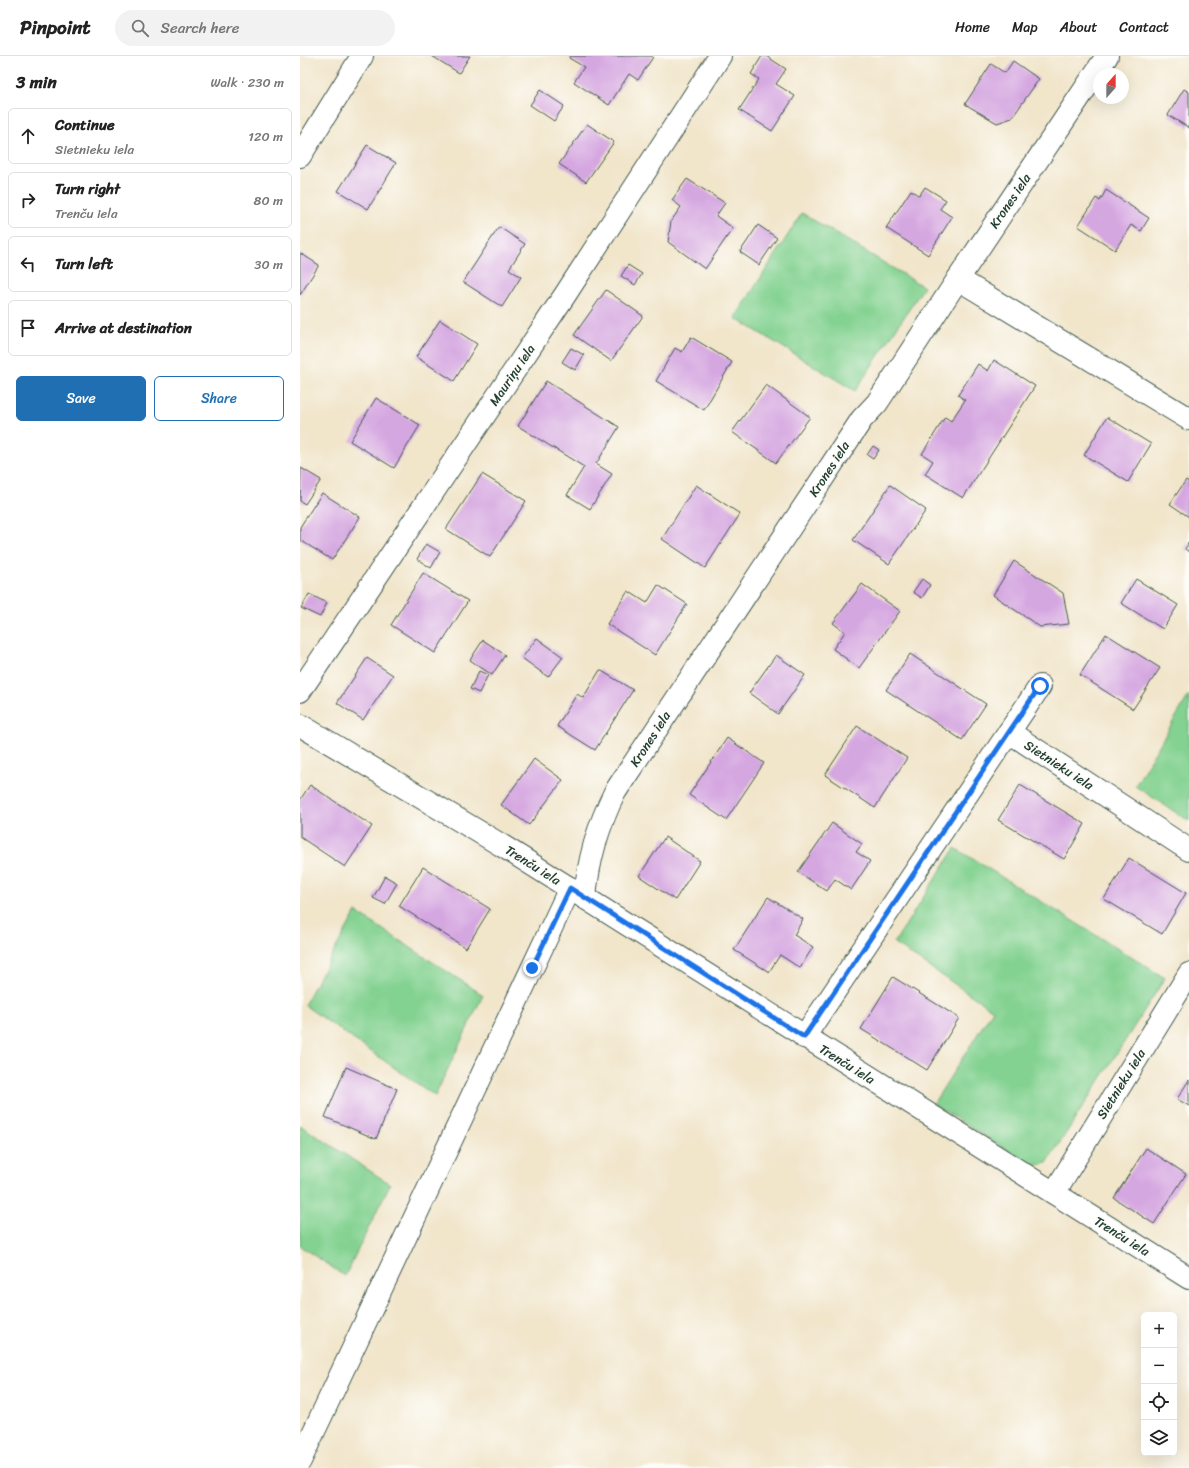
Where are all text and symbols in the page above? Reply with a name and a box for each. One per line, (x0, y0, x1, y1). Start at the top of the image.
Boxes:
search box (115, 10, 395, 46)
text: Pinpoint (20, 11, 91, 44)
text: Search here (161, 15, 240, 41)
text: Home (955, 15, 990, 40)
text: Map (1012, 15, 1038, 40)
text: About (1060, 15, 1097, 40)
text: Contact (1119, 15, 1169, 40)
icon: search (129, 17, 151, 39)
text: 3 min (16, 67, 57, 97)
north arrow (1093, 68, 1129, 104)
text: Walk · 230 m (210, 71, 284, 94)
text: Continue (55, 112, 115, 138)
icon: ahead (17, 125, 39, 147)
text: 120 m (248, 125, 283, 148)
text: Sietnieku iela (55, 138, 134, 161)
street label: Krones iela (983, 168, 1037, 233)
text: Turn right (55, 176, 120, 202)
icon: right (17, 189, 39, 211)
text: 80 m (254, 189, 283, 212)
text: Trenču iela (55, 202, 117, 225)
text: Turn left (55, 251, 113, 277)
icon: left (17, 253, 39, 275)
text: 30 m (254, 253, 283, 276)
text: Arrive at destination (55, 315, 192, 341)
icon: arrive (17, 317, 39, 339)
street label: Mauriņu iela (483, 339, 541, 411)
button: Save (16, 376, 146, 421)
button: Share (154, 376, 284, 421)
street label: Krones iela (802, 436, 856, 502)
route start (1031, 677, 1049, 695)
street label: Krones iela (623, 706, 677, 772)
street label: Sietnieku iela (1020, 734, 1099, 796)
street label: Trenču iela (500, 839, 566, 892)
route end (523, 959, 541, 977)
street label: Trenču iela (814, 1038, 880, 1091)
street label: Sietnieku iela (1090, 1044, 1152, 1124)
street label: Trenču iela (1089, 1210, 1155, 1263)
map controls (1141, 1312, 1177, 1456)
button: + (1141, 1312, 1177, 1348)
button: − (1141, 1348, 1177, 1384)
button: locate (1141, 1384, 1177, 1420)
button: layers (1141, 1420, 1177, 1456)

